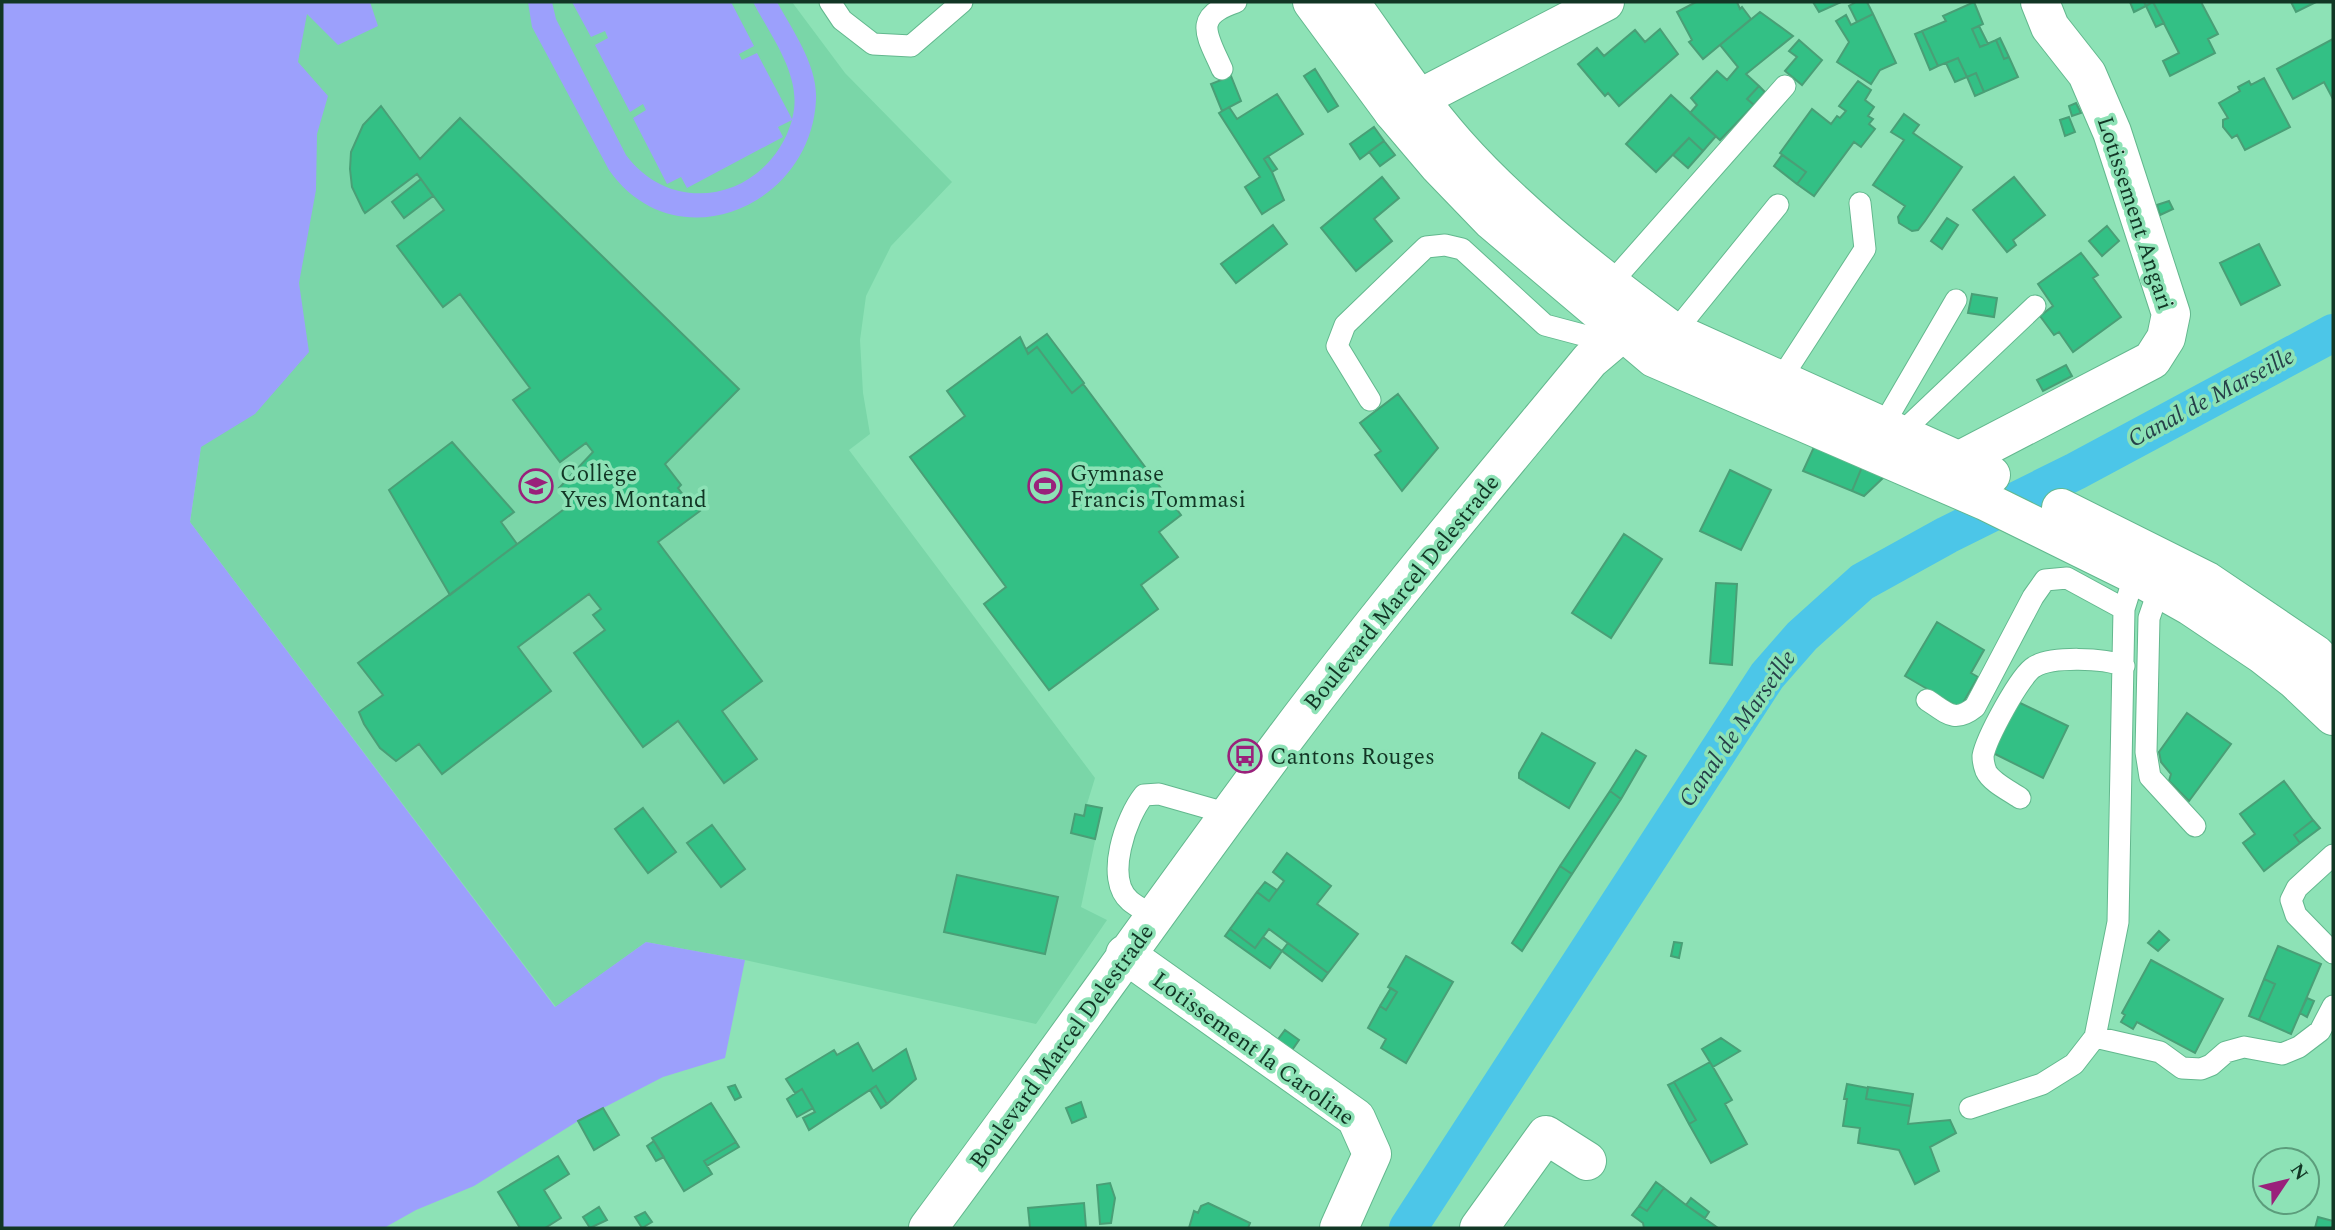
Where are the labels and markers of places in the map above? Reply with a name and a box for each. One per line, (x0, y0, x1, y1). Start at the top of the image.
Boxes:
place label: Collège Yves Montand (560, 457, 707, 518)
place label: Gymnase Francis Tommasi (1070, 457, 1246, 518)
school or university icon: Collège Yves Montand (517, 467, 555, 505)
sports icon: Gymnase Francis Tommasi (1026, 467, 1064, 505)
bus stop icon: Cantons Rouges (1226, 737, 1264, 775)
place label: Cantons Rouges (1270, 740, 1435, 775)

